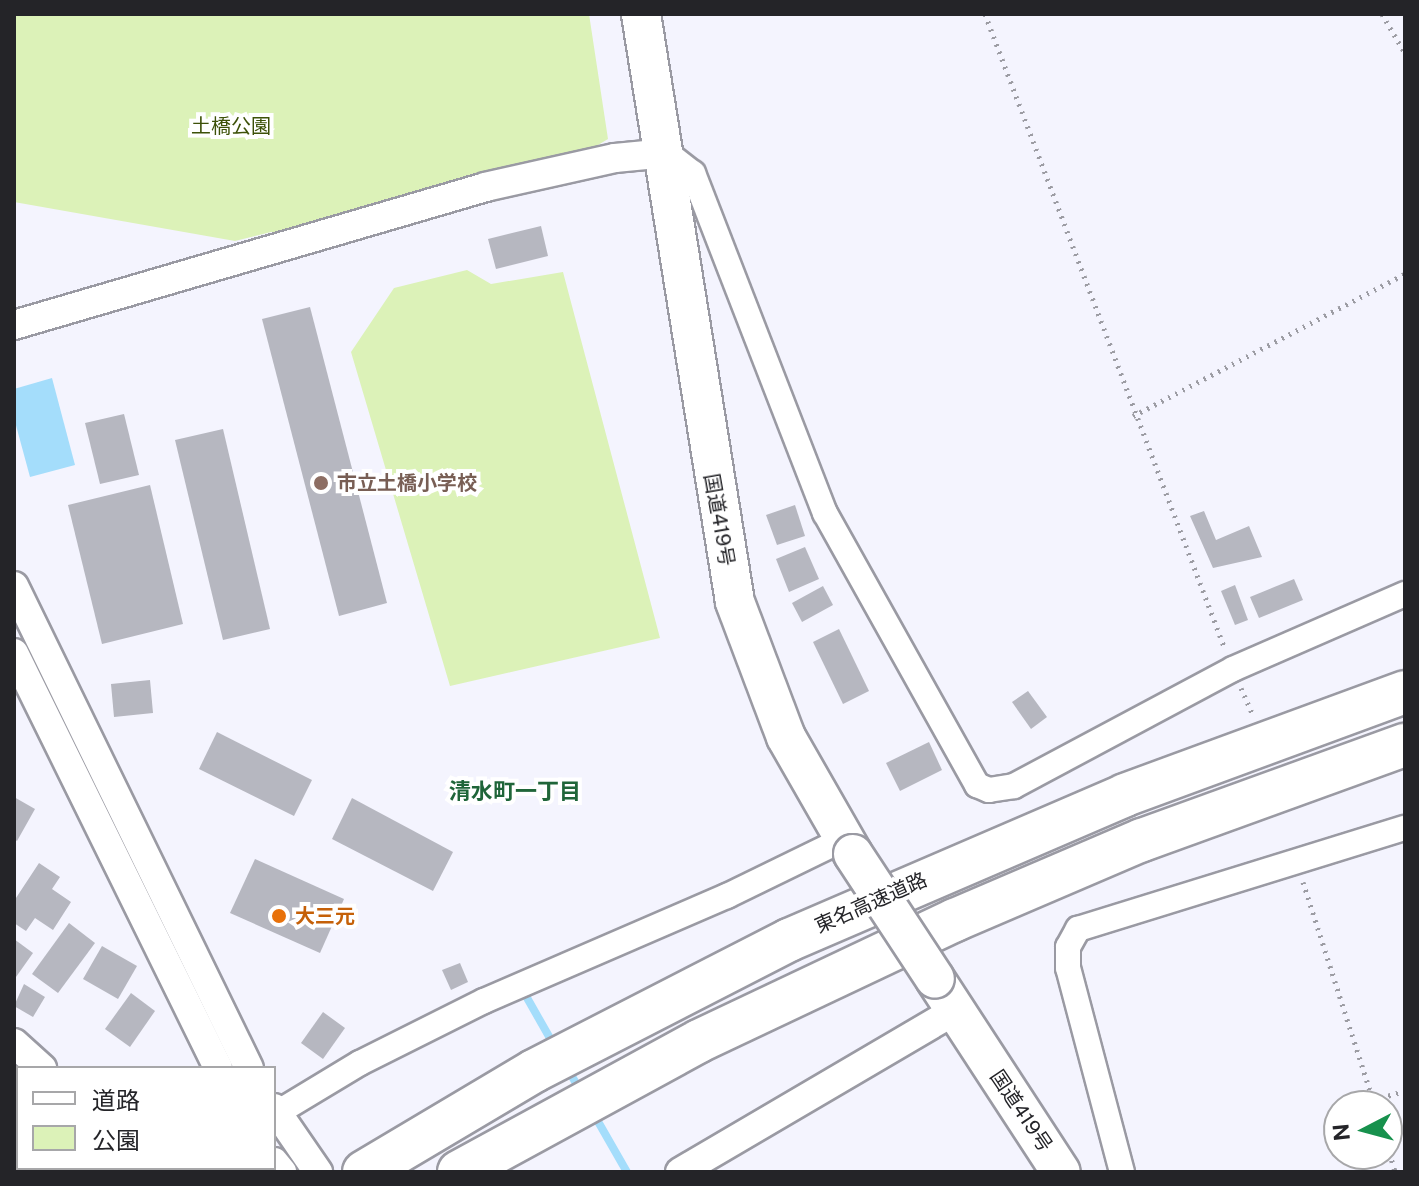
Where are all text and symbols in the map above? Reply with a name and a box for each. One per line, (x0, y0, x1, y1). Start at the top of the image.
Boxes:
park label: 土橋公園 (191, 114, 271, 138)
place label: 市立土橋小学校 (337, 471, 477, 495)
street label: 国道419号 (699, 472, 739, 568)
marker: 市立土橋小学校 (312, 474, 330, 492)
district label: 清水町一丁目 (449, 779, 581, 805)
street label: 東名高速道路 (811, 868, 931, 938)
place label: 大三元 (295, 904, 355, 928)
marker: 大三元 (270, 907, 288, 925)
legend (16, 1066, 276, 1170)
street label: 国道419号 (985, 1066, 1057, 1156)
text: 道路 (92, 1086, 140, 1114)
north arrow (1323, 1090, 1403, 1170)
text: N (1327, 1122, 1355, 1142)
text: 公園 (92, 1126, 140, 1154)

